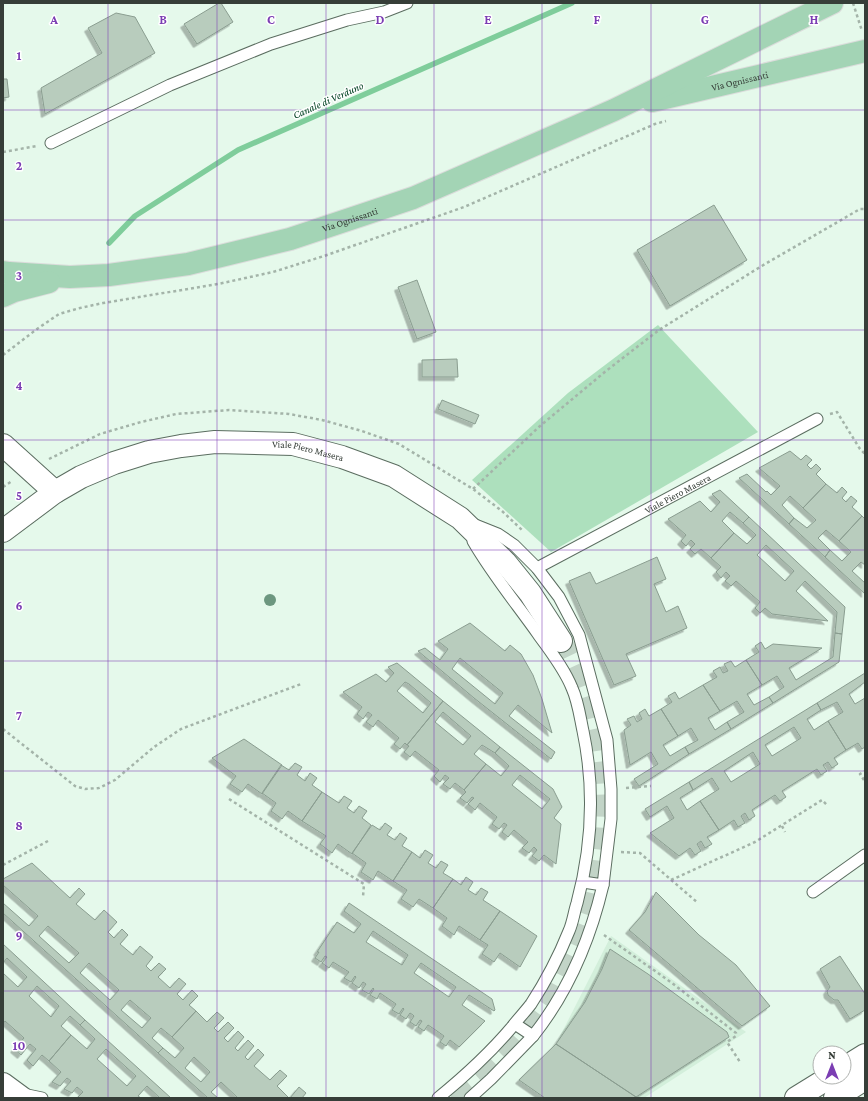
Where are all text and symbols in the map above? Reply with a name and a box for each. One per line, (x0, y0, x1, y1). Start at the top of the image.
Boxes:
text: A (49, 12, 58, 27)
text: B (159, 12, 167, 27)
text: C (267, 12, 275, 27)
text: D (376, 12, 385, 27)
text: E (484, 12, 492, 27)
text: F (594, 12, 601, 27)
text: G (701, 12, 709, 27)
text: H (810, 12, 819, 27)
text: 1 (17, 48, 22, 63)
street label: Via Ognissanti (710, 68, 769, 92)
water label: Canale di Verduno (291, 79, 365, 121)
text: 2 (16, 158, 23, 173)
street label: Via Ognissanti (320, 205, 379, 233)
text: 3 (16, 268, 22, 283)
text: 4 (15, 378, 23, 393)
street label: Viale Piero Masera (272, 438, 345, 463)
street label: Viale Piero Masera (642, 471, 713, 515)
text: 5 (16, 488, 22, 503)
text: 6 (15, 598, 23, 613)
text: 7 (16, 708, 22, 723)
text: 8 (15, 818, 23, 833)
text: 9 (15, 928, 23, 943)
text: 10 (13, 1038, 25, 1053)
north arrow (812, 1045, 852, 1085)
text: N (828, 1049, 836, 1061)

